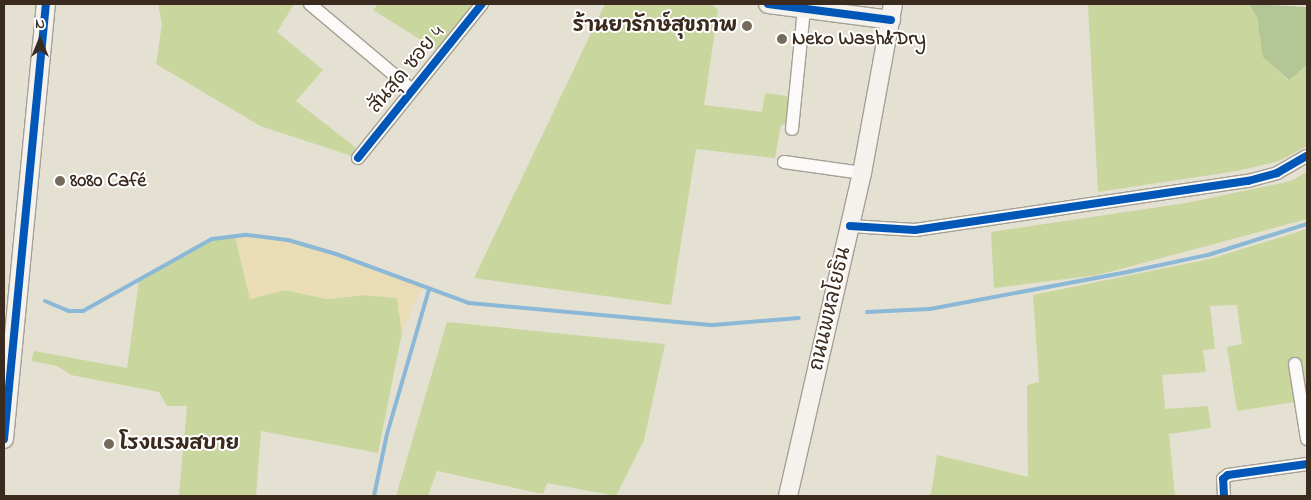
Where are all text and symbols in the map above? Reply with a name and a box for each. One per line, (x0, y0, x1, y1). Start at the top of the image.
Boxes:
text: N (35, 14, 45, 35)
place label: ร้านยารักษ์สุขภาพ (573, 14, 737, 38)
north arrow (15, 15, 65, 65)
marker: ร้านยารักษ์สุขภาพ (741, 20, 753, 32)
street label: สันสุด ซอย 4 (364, 22, 450, 118)
place label: Neko Wash&Dry (792, 27, 926, 51)
marker: Neko Wash&Dry (776, 33, 788, 45)
place label: 8080 Café (70, 169, 146, 193)
marker: 8080 Café (54, 175, 66, 187)
street label: ถนนพหลโยธิน (805, 245, 857, 373)
place label: โรงแรมสบาย (119, 432, 239, 456)
marker: โรงแรมสบาย (103, 438, 115, 450)

